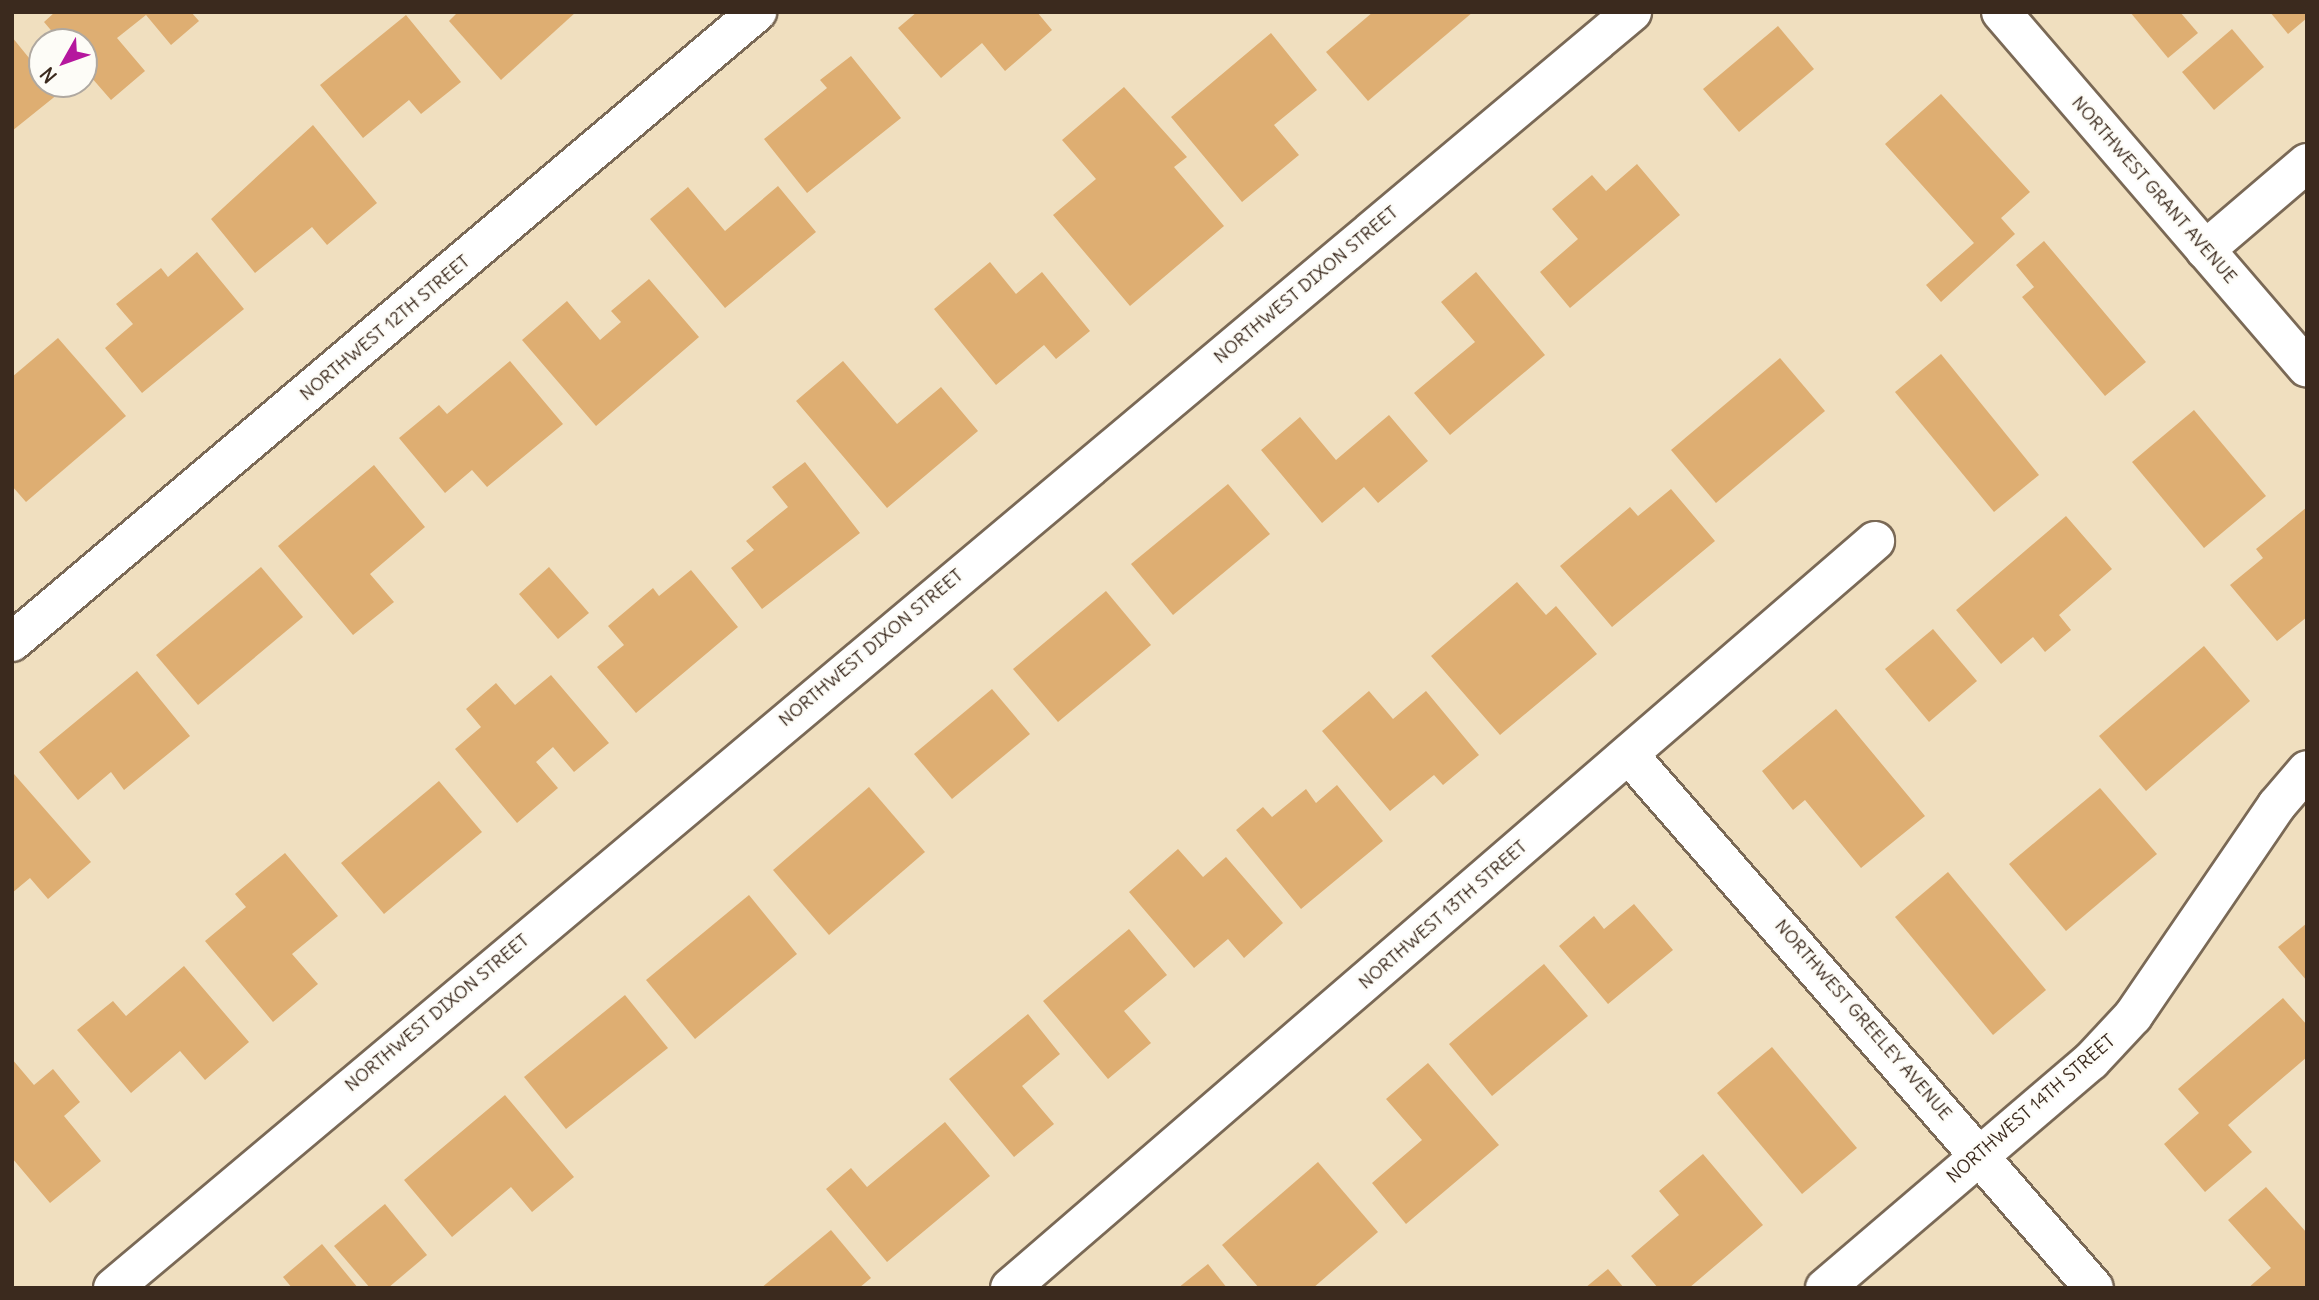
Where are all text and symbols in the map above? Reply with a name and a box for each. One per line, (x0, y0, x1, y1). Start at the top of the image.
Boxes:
north arrow (28, 28, 98, 98)
text: N (35, 62, 62, 88)
street label: NORTHWEST GRANT AVENUE (2067, 92, 2241, 288)
street label: NORTHWEST DIXON STREET (1210, 202, 1402, 368)
street label: NORTHWEST 12TH STREET (296, 251, 474, 405)
street label: NORTHWEST DIXON STREET (775, 565, 967, 731)
street label: NORTHWEST 13TH STREET (1355, 836, 1531, 994)
street label: NORTHWEST GREELEY AVENUE (1770, 915, 1956, 1125)
street label: NORTHWEST DIXON STREET (341, 930, 533, 1096)
street label: NORTHWEST 14TH STREET (1943, 1030, 2119, 1188)

